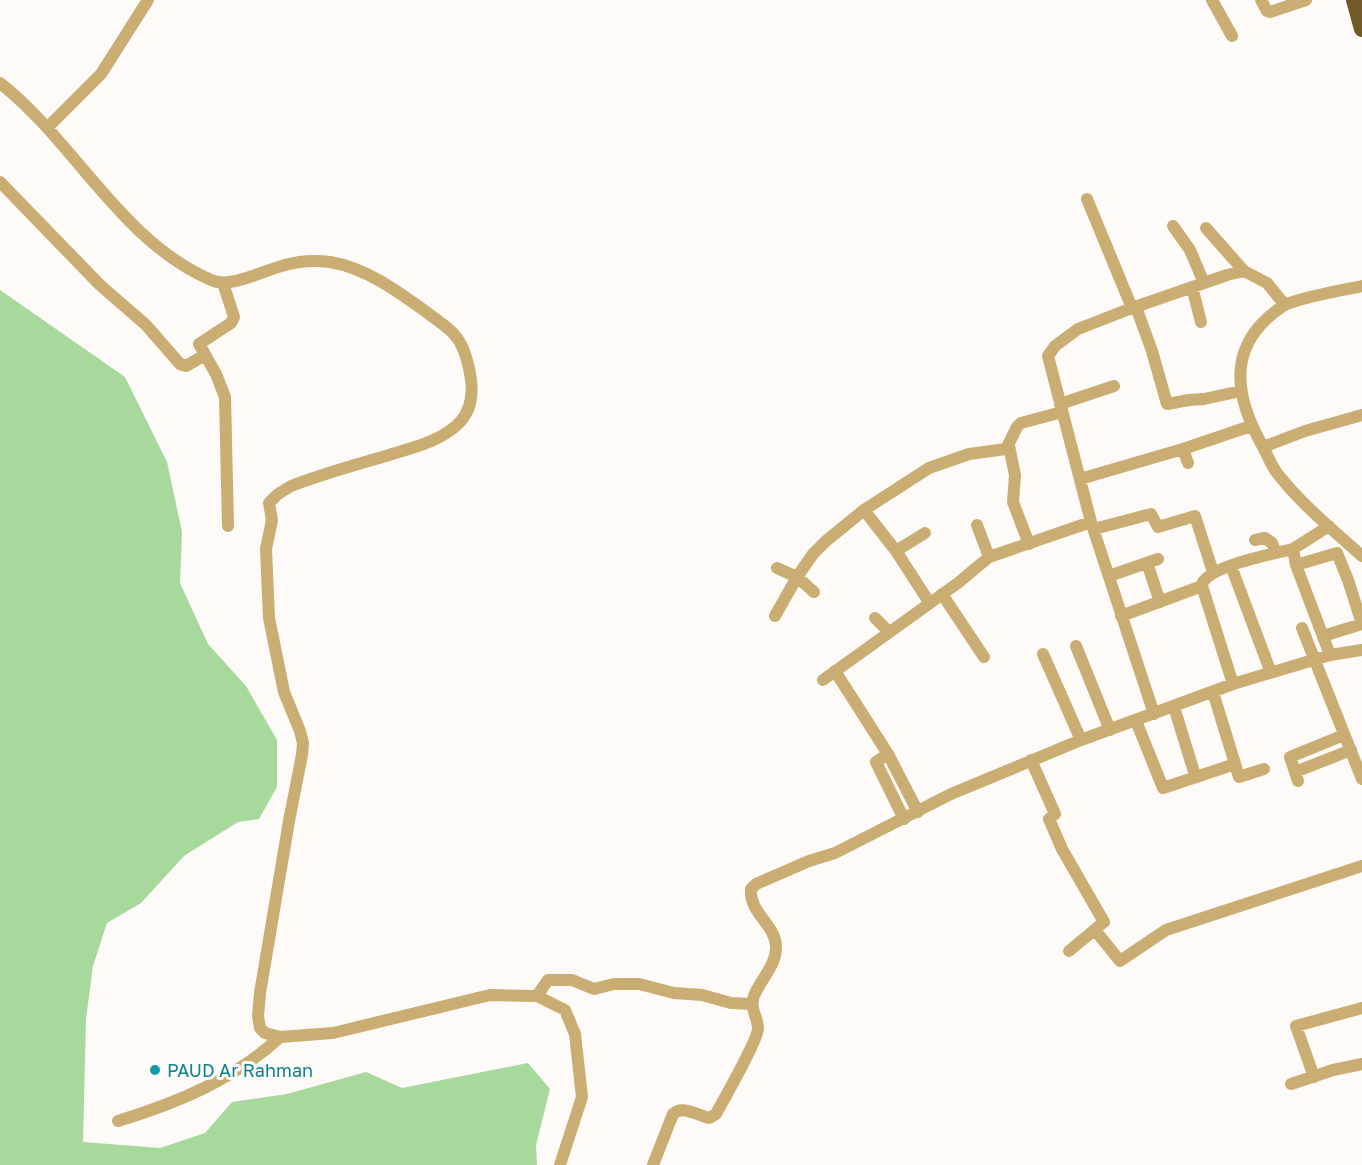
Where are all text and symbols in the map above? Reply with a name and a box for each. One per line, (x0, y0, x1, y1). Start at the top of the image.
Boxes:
place label: PAUD Ar Rahman (167, 1059, 313, 1081)
marker: PAUD Ar Rahman (148, 1063, 162, 1077)

